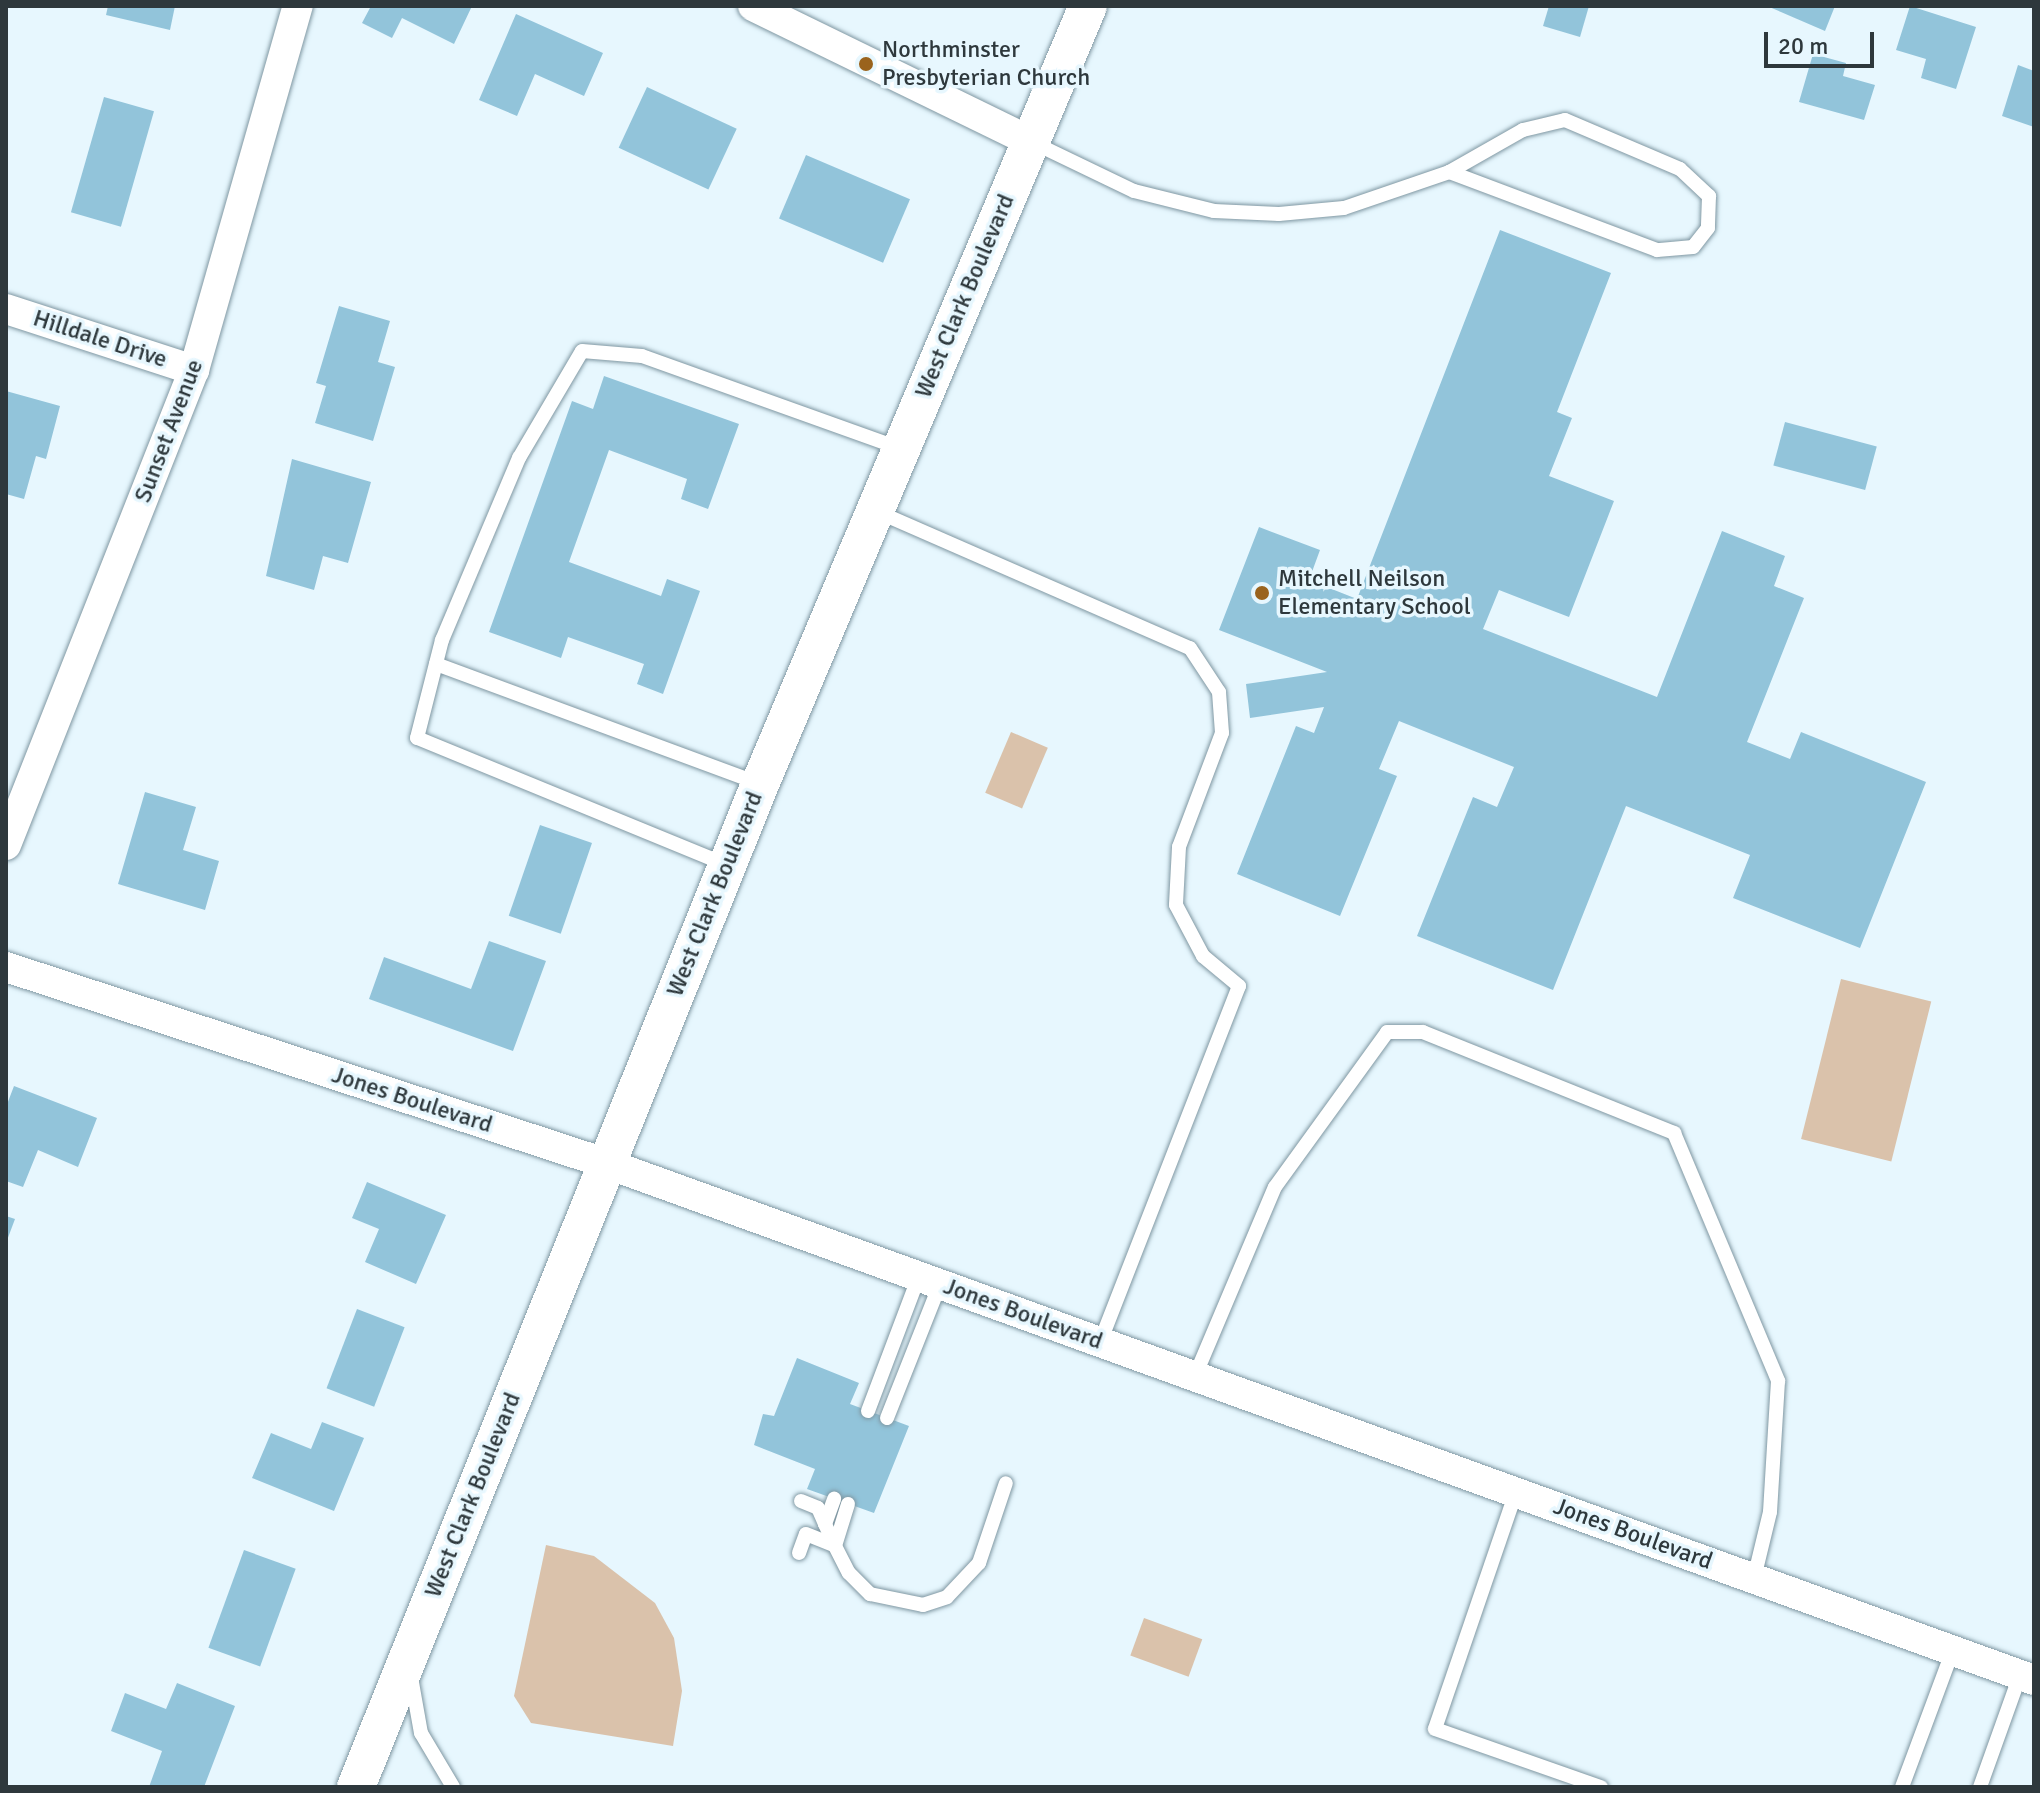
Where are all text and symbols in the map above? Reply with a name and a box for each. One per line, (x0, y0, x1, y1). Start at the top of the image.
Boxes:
scale bar (1768, 16, 1878, 66)
text: 20 m (1778, 31, 1828, 61)
place label: Northminster Presbyterian Church (882, 36, 1090, 92)
marker: Northminster Presbyterian Church (857, 55, 875, 73)
street label: West Clark Boulevard (909, 190, 1021, 402)
street label: Hilldale Drive (29, 304, 171, 374)
street label: Sunset Avenue (129, 355, 209, 507)
place label: Mitchell Neilson Elementary School (1278, 565, 1471, 621)
marker: Mitchell Neilson Elementary School (1253, 584, 1271, 602)
street label: West Clark Boulevard (661, 787, 769, 1001)
street label: Jones Boulevard (328, 1060, 496, 1140)
street label: Jones Boulevard (940, 1272, 1106, 1356)
street label: West Clark Boulevard (419, 1388, 527, 1602)
street label: Jones Boulevard (1550, 1492, 1716, 1576)

